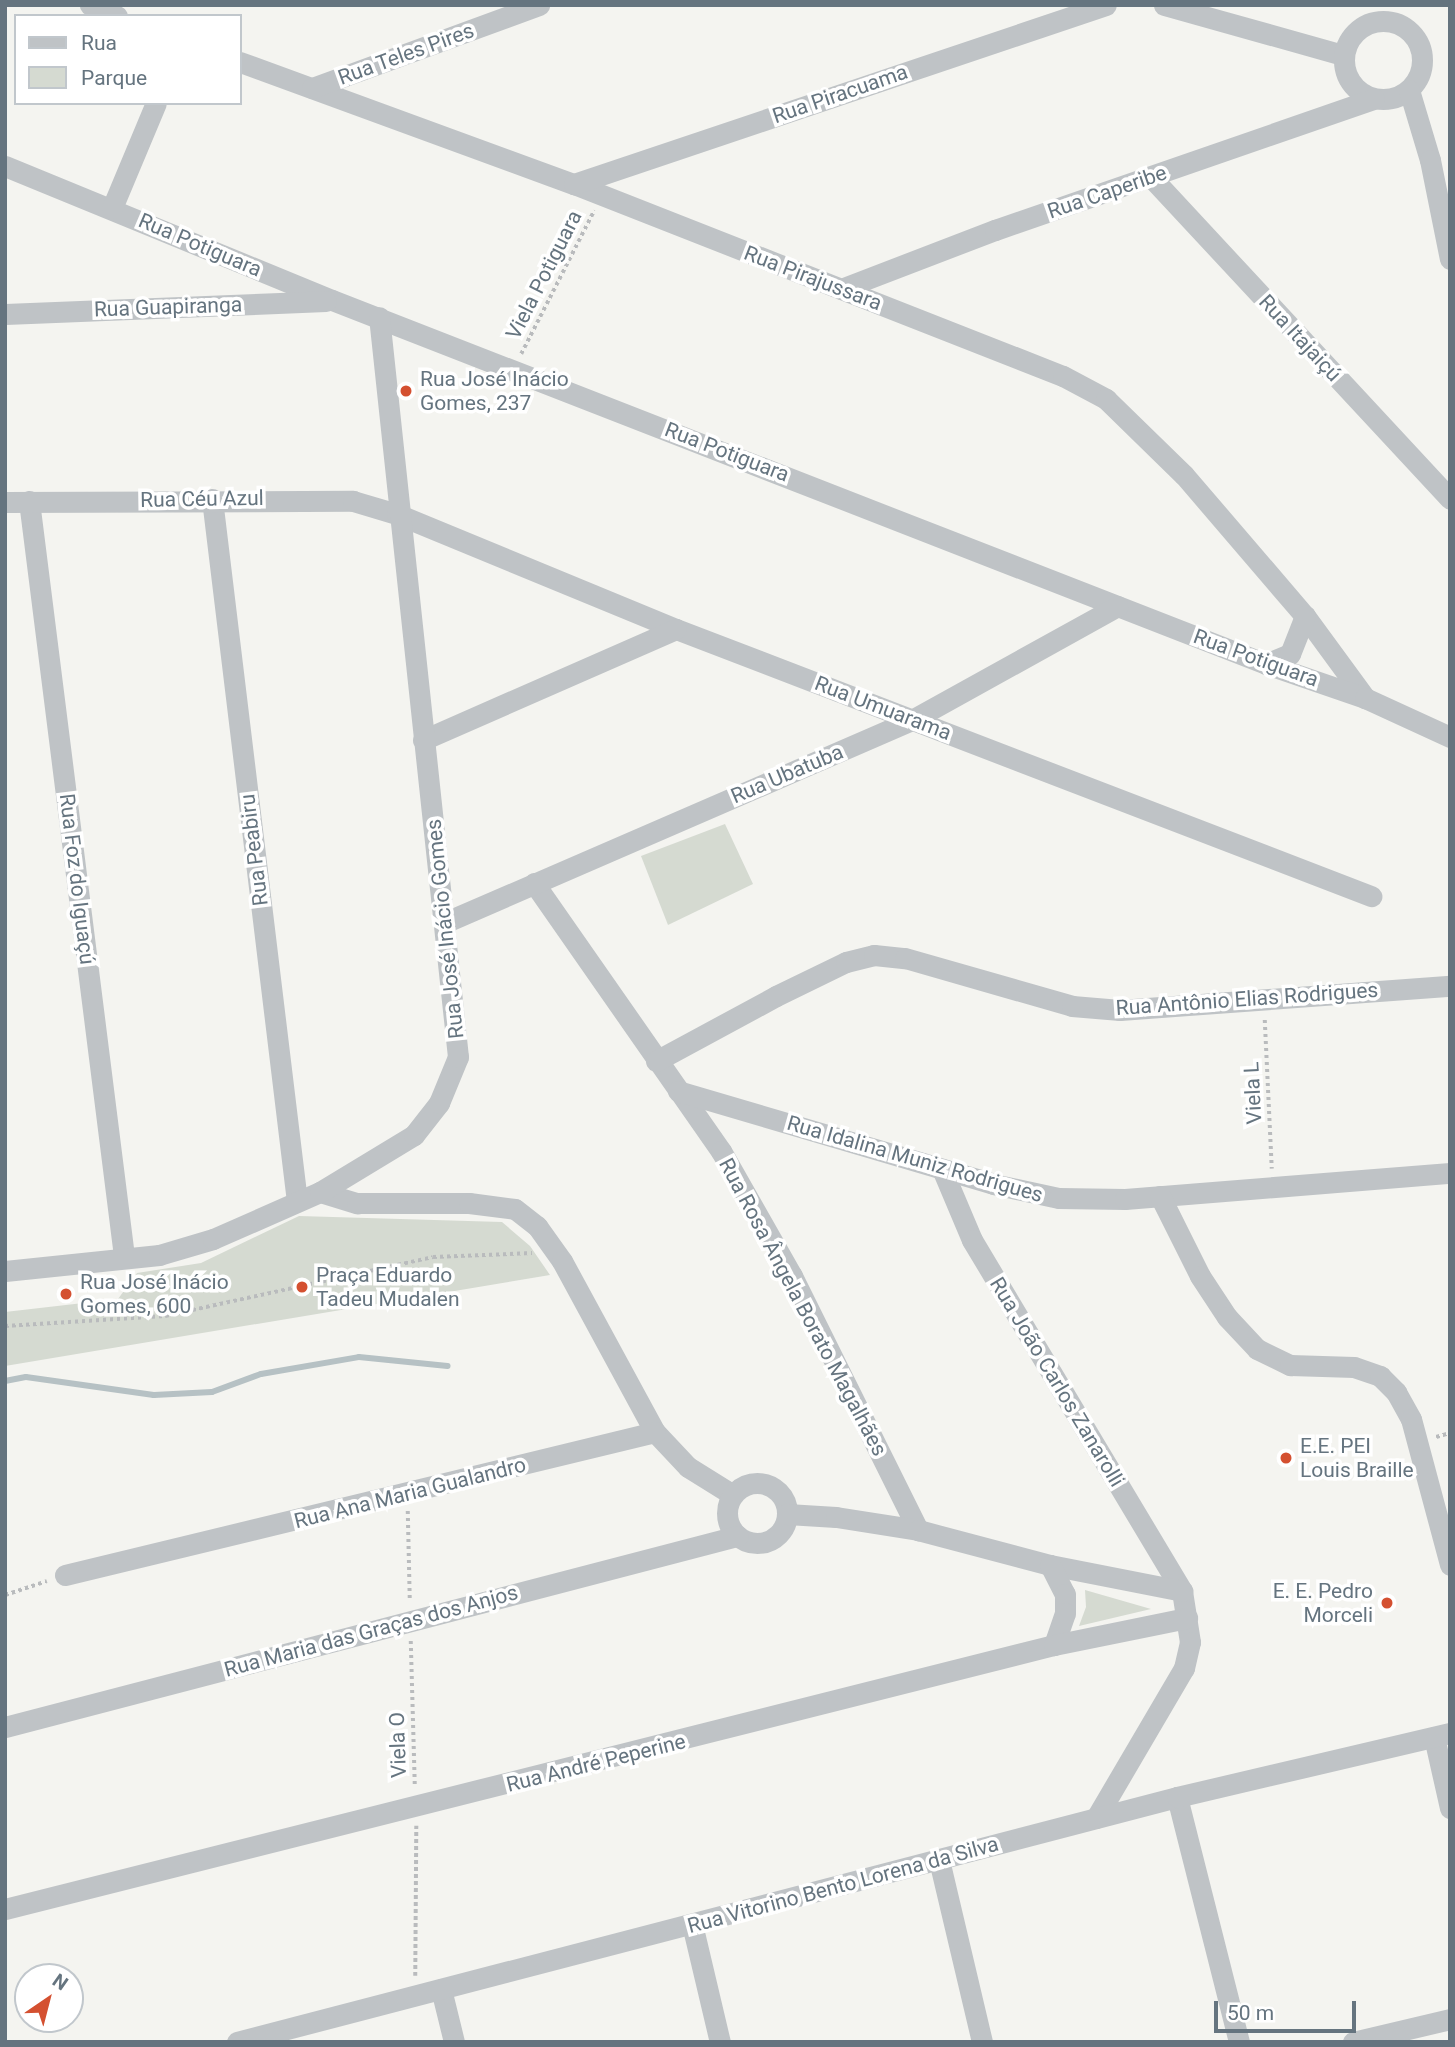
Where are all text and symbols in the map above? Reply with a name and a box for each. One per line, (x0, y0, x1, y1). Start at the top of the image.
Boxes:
legend (14, 14, 242, 105)
street label: Rua Teles Pires (334, 18, 478, 90)
text: Rua (81, 31, 117, 55)
street label: Rua Piracuama (769, 59, 911, 129)
text: Parque (81, 66, 147, 90)
street label: Rua Caperibe (1044, 160, 1170, 224)
street label: Viela Potiguara (501, 206, 587, 344)
street label: Rua Potiguara (135, 208, 265, 282)
street label: Rua Pirajussara (741, 240, 885, 316)
street label: Rua Itajaiçú (1254, 289, 1346, 387)
street label: Rua Guapiranga (93, 292, 243, 322)
place label: Rua José Inácio Gomes, 237 (420, 366, 569, 416)
marker: Rua José Inácio Gomes, 237 (398, 383, 414, 399)
street label: Rua Potiguara (661, 417, 793, 487)
street label: Rua Céu Azul (140, 485, 264, 513)
street label: Rua Potiguara (1190, 624, 1322, 692)
street label: Rua Umuarama (811, 670, 955, 746)
street label: Rua Ubatuba (727, 739, 847, 809)
street label: Rua Foz do Iguaçú (54, 792, 100, 966)
street label: Rua Peabiru (235, 793, 273, 907)
street label: Rua José Inácio Gomes (421, 818, 469, 1040)
street label: Rua Antônio Elias Rodrigues (1115, 977, 1379, 1021)
street label: Viela L (1239, 1061, 1267, 1125)
street label: Rua Idalina Muniz Rodrigues (784, 1110, 1046, 1208)
street label: Rua Rosa Ângela Borato Magalhães (714, 1154, 892, 1460)
place label: Praça Eduardo Tadeu Mudalen (316, 1262, 460, 1312)
place label: Rua José Inácio Gomes, 600 (80, 1269, 229, 1319)
street label: Rua João Carlos Zanarolli (984, 1273, 1130, 1491)
marker: Praça Eduardo Tadeu Mudalen (294, 1279, 310, 1295)
marker: Rua José Inácio Gomes, 600 (58, 1286, 74, 1302)
place label: E.E. PEI Louis Braille (1300, 1433, 1414, 1483)
marker: E.E. PEI Louis Braille (1278, 1450, 1294, 1466)
street label: Rua Ana Maria Gualandro (292, 1452, 528, 1534)
place label: E. E. Pedro Morceli (1273, 1578, 1373, 1628)
street label: Rua Maria das Graças dos Anjos (221, 1580, 521, 1682)
marker: E. E. Pedro Morceli (1379, 1595, 1395, 1611)
street label: Viela O (384, 1712, 412, 1778)
street label: Rua André Peperine (504, 1729, 688, 1797)
street label: Rua Vitorino Bento Lorena da Silva (685, 1831, 1001, 1939)
north arrow (14, 1963, 84, 2033)
text: N (48, 1969, 72, 1995)
scale bar (1217, 1988, 1359, 2032)
text: 50 m (1227, 2001, 1274, 2025)

